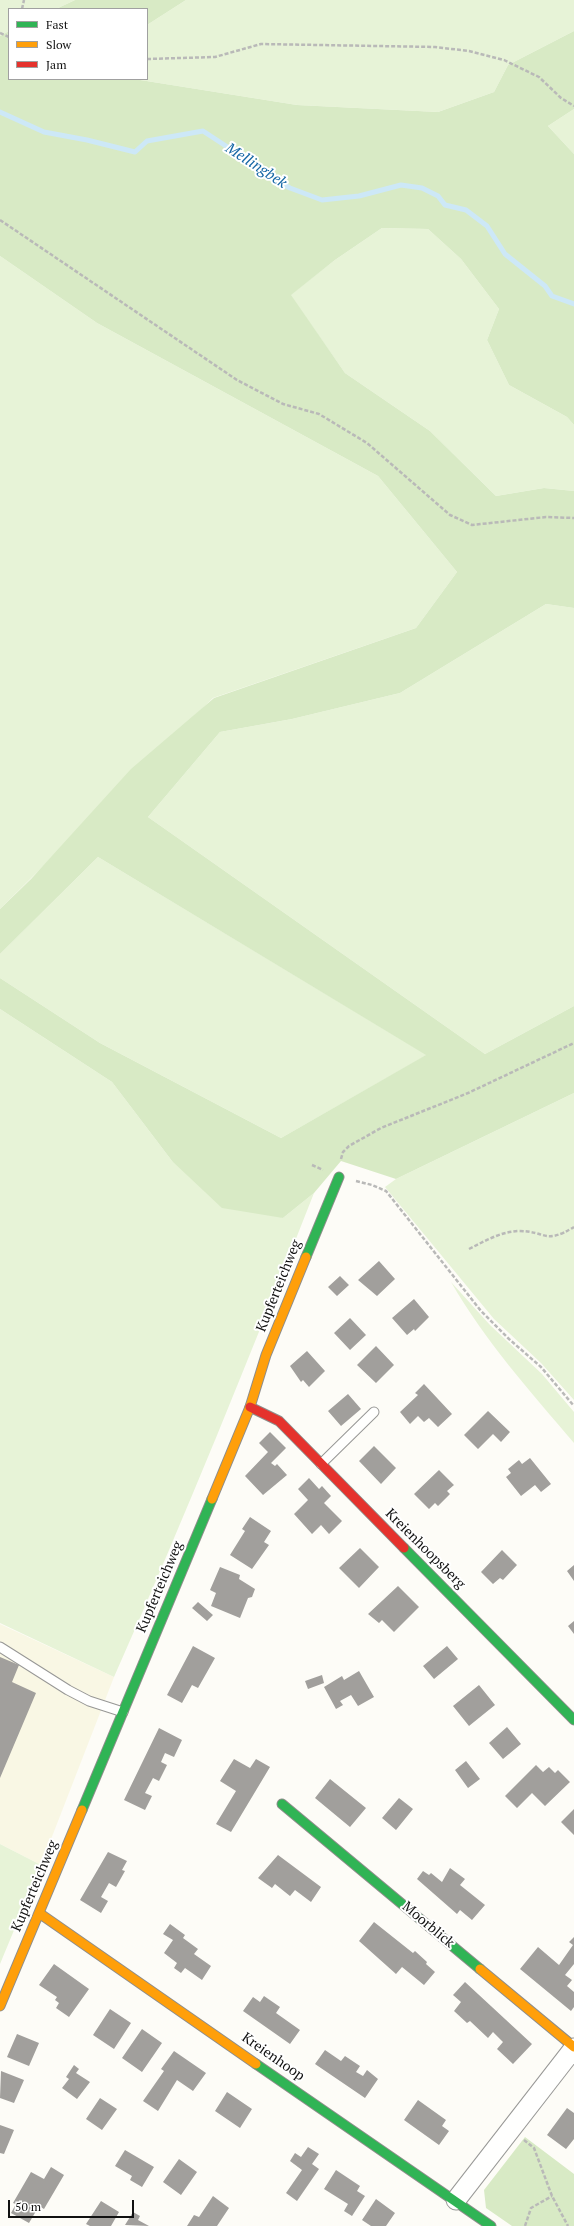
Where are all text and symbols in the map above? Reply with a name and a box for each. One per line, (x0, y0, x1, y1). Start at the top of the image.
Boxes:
legend (8, 8, 148, 80)
text: Fast (46, 17, 68, 32)
text: Slow (46, 37, 71, 52)
text: Jam (46, 57, 67, 72)
water label: Mellingbek (222, 139, 290, 193)
street label: Kupferteichweg (253, 1238, 305, 1334)
street label: Kreienhoopsberg (382, 1506, 468, 1592)
street label: Kupferteichweg (133, 1539, 187, 1635)
street label: Kupferteichweg (8, 1838, 62, 1934)
street label: Moorblick (399, 1898, 457, 1952)
street label: Kreienhoop (238, 2029, 308, 2085)
scale bar (10, 2192, 136, 2218)
text: 50 m (15, 2199, 41, 2214)

